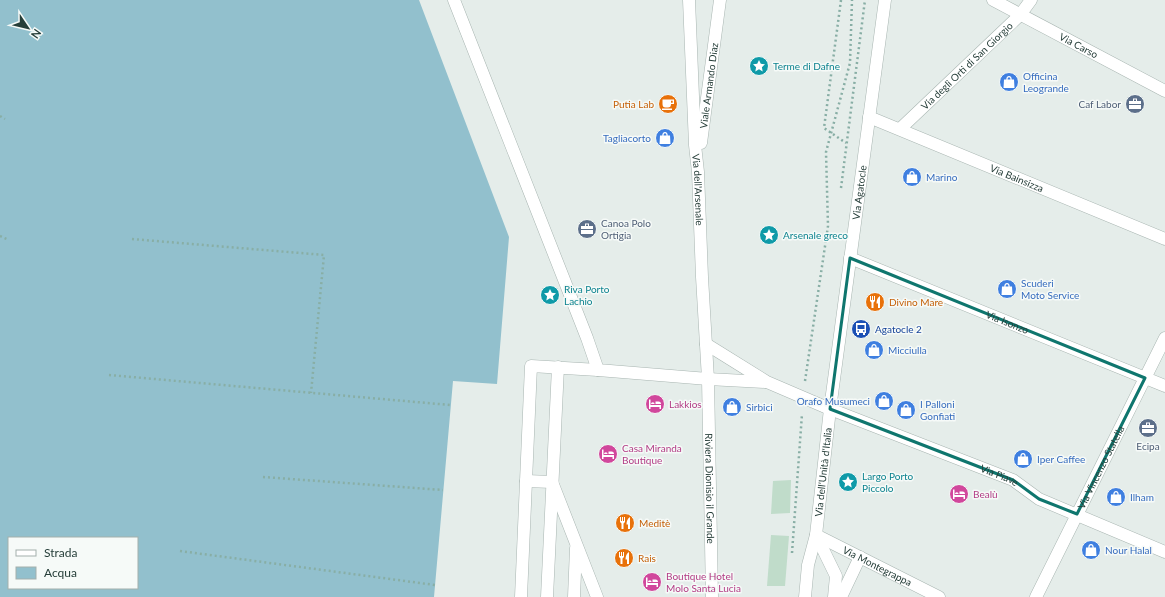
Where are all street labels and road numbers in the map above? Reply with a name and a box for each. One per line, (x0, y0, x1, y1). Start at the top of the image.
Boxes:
street label: Via degli Orti di San Giorgio (918, 19, 1015, 112)
street label: Via Carso (1057, 30, 1100, 61)
street label: Viale Armando Diaz (697, 41, 720, 129)
street label: Via dell'Arsenale (690, 153, 706, 226)
street label: Via Bainsizza (988, 162, 1046, 194)
street label: Via Agatocle (850, 164, 869, 220)
street label: Via Isonzo (984, 308, 1031, 336)
street label: Via Vincenzo Statella (1075, 423, 1126, 511)
street label: Via dell'Unità d'Italia (812, 427, 834, 517)
street label: Riviera Dionisio il Grande (703, 433, 717, 544)
street label: Via Piave (979, 462, 1021, 488)
street label: Via Montegrappa (841, 544, 914, 588)

